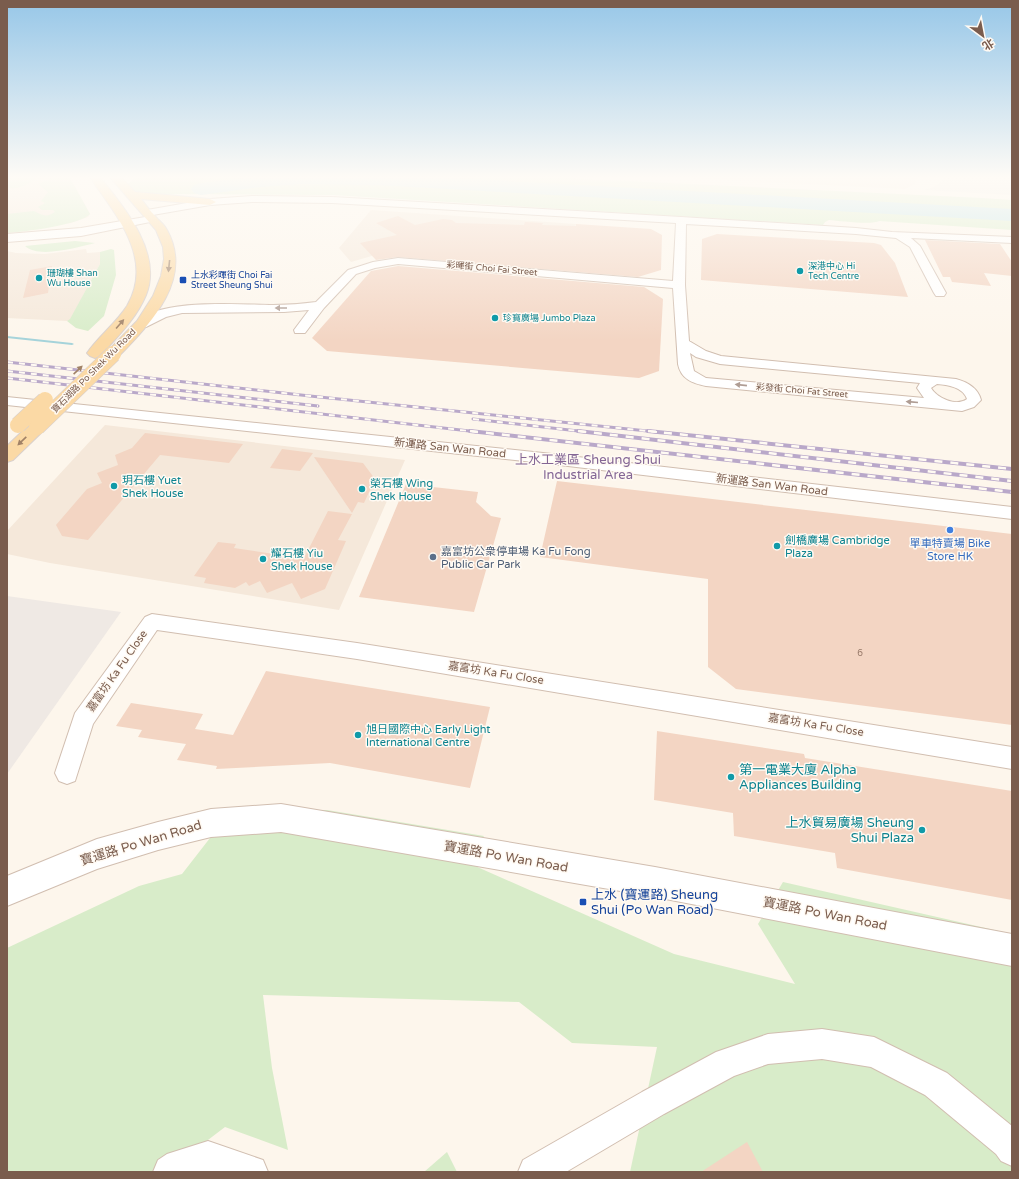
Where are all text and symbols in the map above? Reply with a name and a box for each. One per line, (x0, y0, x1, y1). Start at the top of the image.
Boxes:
north arrow (963, 16, 1003, 56)
text: 北 (980, 36, 996, 52)
one-way arrow (166, 260, 172, 272)
street label: 彩暉街 Choi Fai Street (446, 260, 539, 279)
place label: 深港中心 Hi Tech Centre (808, 261, 859, 282)
marker: 深港中心 Hi Tech Centre (795, 266, 805, 276)
place label: 珊瑚樓 Shan Wu House (47, 268, 98, 289)
place label: 上水彩暉街 Choi Fai Street Sheung Shui (191, 270, 273, 291)
marker: 珊瑚樓 Shan Wu House (34, 273, 44, 283)
marker: 上水彩暉街 Choi Fai Street Sheung Shui (178, 275, 188, 285)
one-way arrow (274, 305, 287, 311)
marker: 珍寶廣場 Jumbo Plaza (490, 313, 500, 323)
place label: 珍寶廣場 Jumbo Plaza (503, 313, 596, 324)
one-way arrow (115, 318, 124, 329)
street label: 寶石湖路 Po Shek Wu Road (50, 327, 138, 415)
one-way arrow (73, 366, 82, 375)
street label: 彩發街 Choi Fat Street (756, 381, 849, 401)
one-way arrow (735, 382, 747, 389)
one-way arrow (906, 398, 918, 405)
one-way arrow (17, 436, 27, 446)
street label: 新運路 San Wan Road (393, 436, 507, 460)
district label: 上水工業區 Sheung Shui Industrial Area (515, 452, 661, 483)
street label: 新運路 San Wan Road (715, 472, 829, 498)
place label: 玥石樓 Yuet Shek House (122, 474, 184, 500)
place label: 榮石樓 Wing Shek House (370, 477, 433, 503)
marker: 玥石樓 Yuet Shek House (109, 481, 119, 491)
marker: 榮石樓 Wing Shek House (357, 484, 367, 494)
marker: 單車特賣場 Bike Store HK (945, 525, 955, 535)
place label: 劍橋廣場 Cambridge Plaza (785, 534, 890, 560)
place label: 單車特賣場 Bike Store HK (910, 537, 990, 563)
marker: 劍橋廣場 Cambridge Plaza (772, 541, 782, 551)
place label: 嘉富坊公衆停車場 Ka Fu Fong Public Car Park (441, 545, 591, 571)
place label: 耀石樓 Yiu Shek House (271, 547, 333, 573)
marker: 嘉富坊公衆停車場 Ka Fu Fong Public Car Park (428, 552, 438, 562)
marker: 耀石樓 Yiu Shek House (258, 554, 268, 564)
street label: 嘉富坊 Ka Fu Close (84, 628, 150, 714)
house number: 6 (857, 648, 863, 659)
street label: 嘉富坊 Ka Fu Close (447, 659, 545, 687)
street label: 嘉富坊 Ka Fu Close (767, 711, 865, 739)
place label: 旭日國際中心 Early Light International Centre (366, 723, 491, 749)
marker: 旭日國際中心 Early Light International Centre (353, 730, 363, 740)
place label: 第一電業大廈 Alpha Appliances Building (739, 762, 861, 793)
marker: 第一電業大廈 Alpha Appliances Building (726, 772, 736, 782)
place label: 上水貿易廣場 Sheung Shui Plaza (785, 815, 914, 846)
street label: 寶運路 Po Wan Road (78, 817, 204, 869)
marker: 上水貿易廣場 Sheung Shui Plaza (917, 825, 927, 835)
street label: 寶運路 Po Wan Road (443, 838, 569, 876)
place label: 上水 (寶運路) Sheung Shui (Po Wan Road) (591, 887, 718, 918)
street label: 寶運路 Po Wan Road (762, 894, 888, 934)
marker: 上水 (寶運路) Sheung Shui (Po Wan Road) (578, 897, 588, 907)

